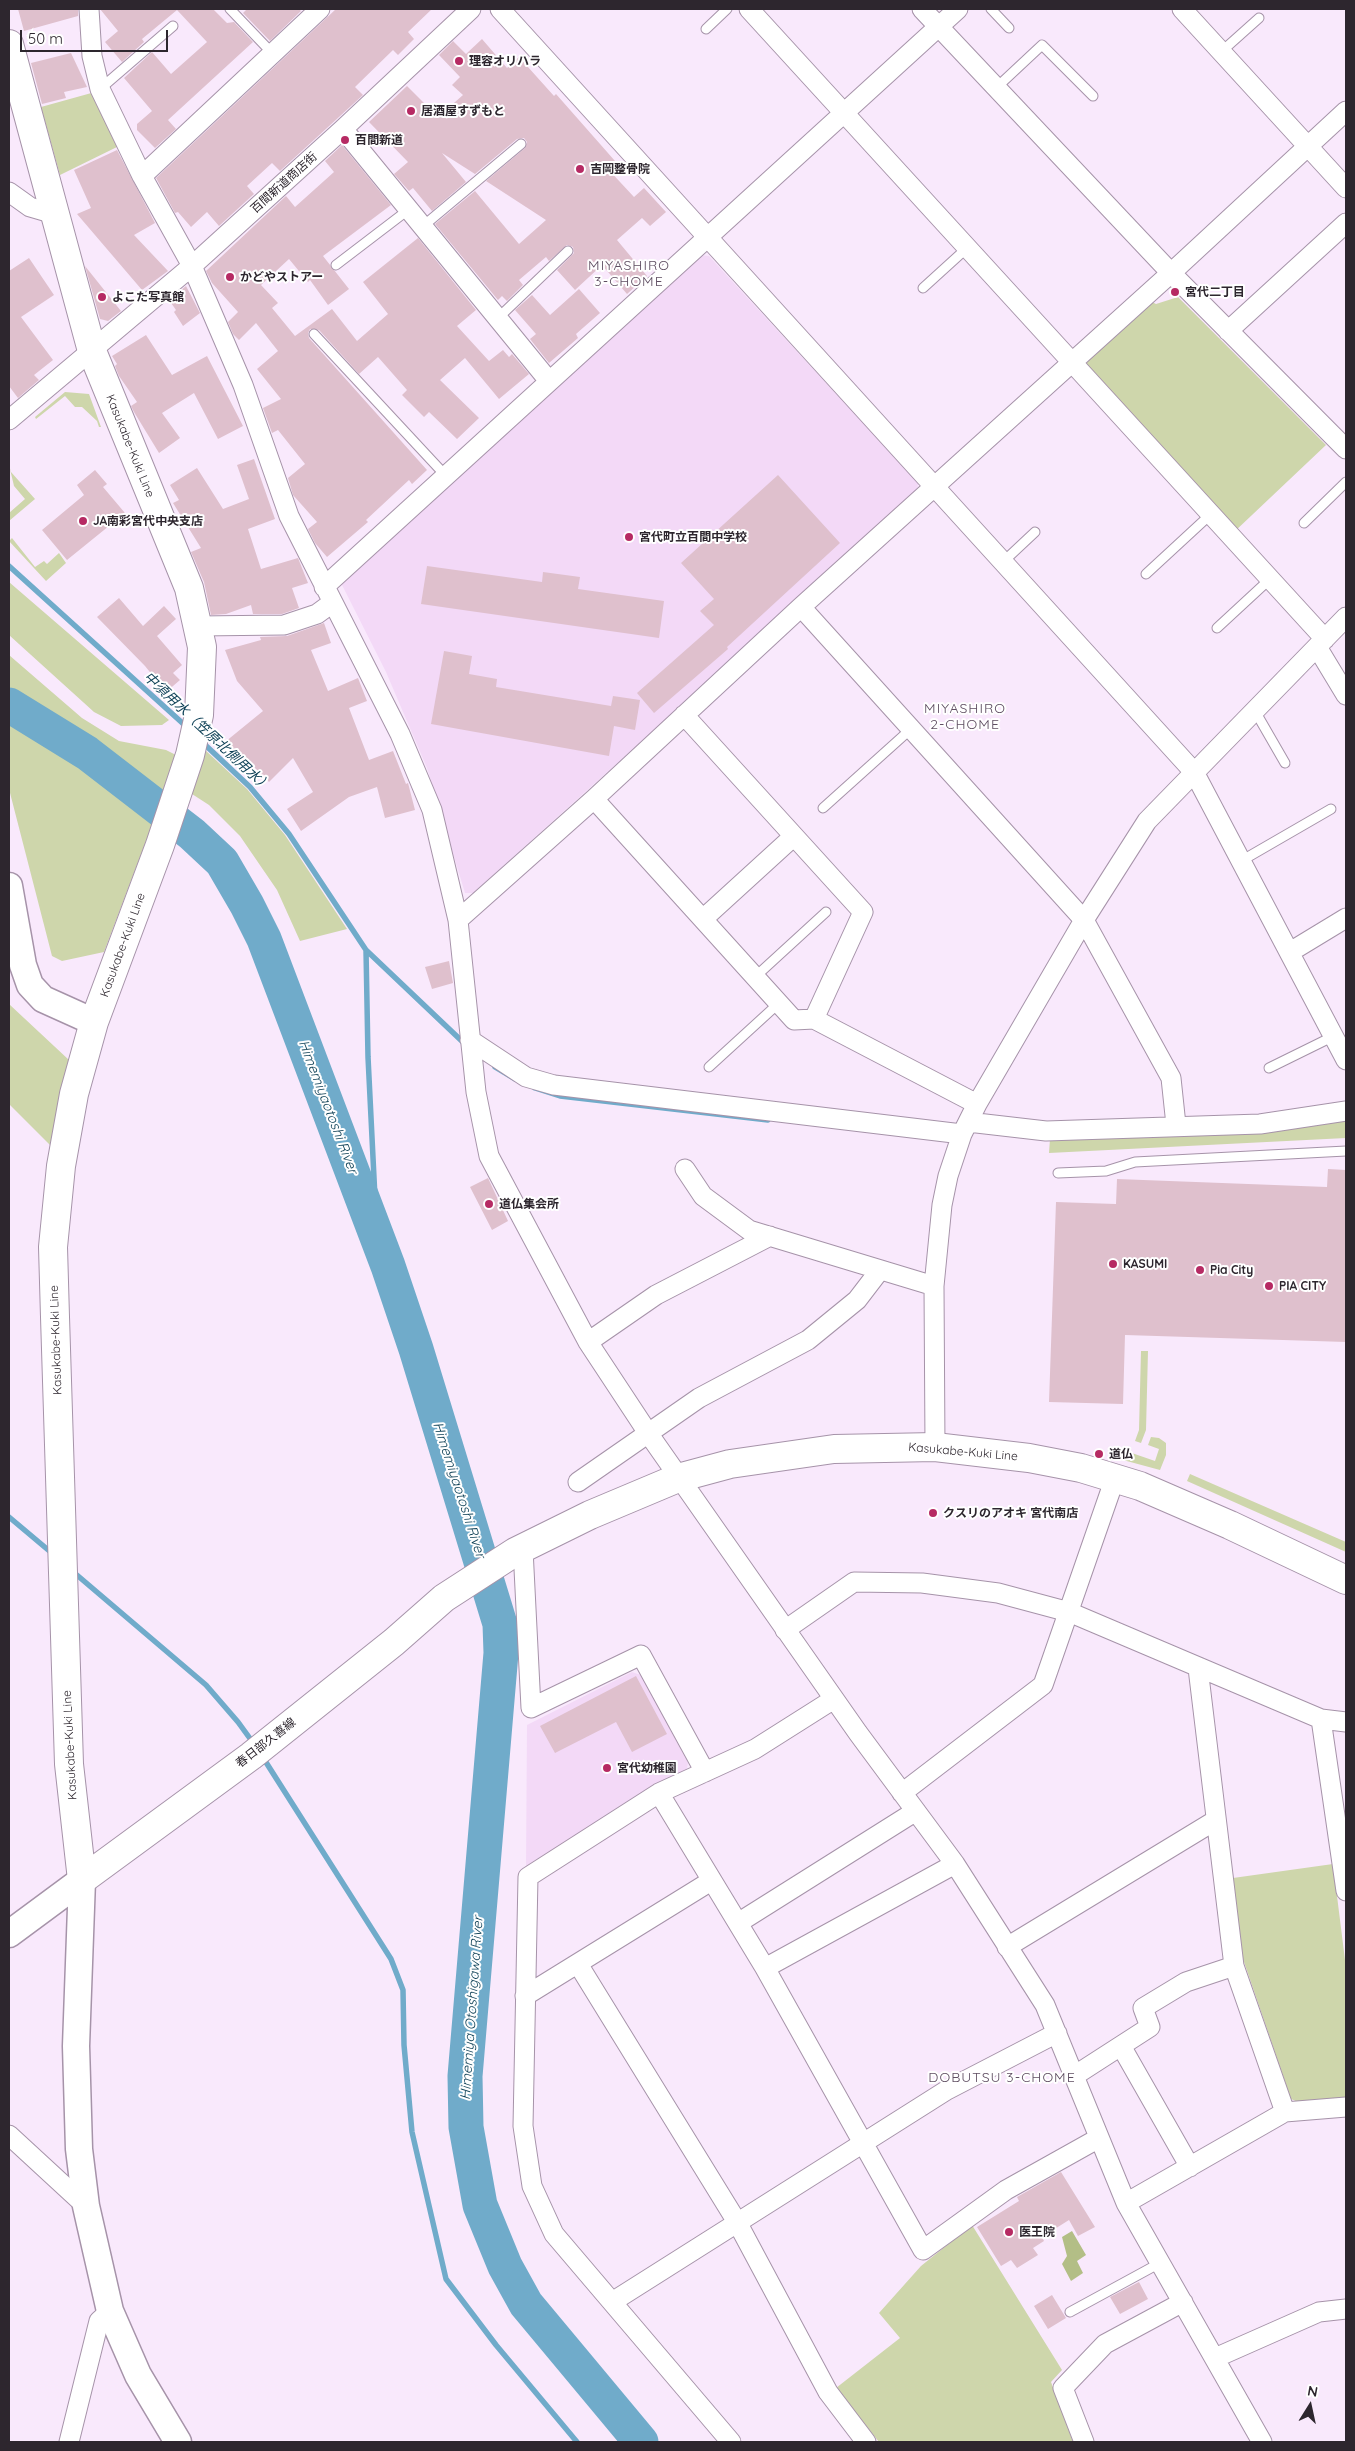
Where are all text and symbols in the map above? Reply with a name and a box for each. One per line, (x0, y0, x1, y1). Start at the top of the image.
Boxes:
scale bar (22, 20, 170, 52)
text: 50 m (28, 29, 63, 48)
place label: 理容オリハラ (469, 54, 541, 68)
marker: 理容オリハラ (453, 55, 465, 67)
place label: 居酒屋すずもと (421, 104, 505, 118)
marker: 居酒屋すずもと (405, 105, 417, 117)
place label: 百間新道 (355, 133, 403, 147)
marker: 百間新道 (339, 134, 351, 146)
street label: 百間新道商店街 (248, 150, 320, 216)
place label: 吉岡整骨院 (590, 162, 650, 176)
marker: 吉岡整骨院 (574, 163, 586, 175)
district label: MIYASHIRO 3-CHOME (587, 258, 671, 290)
place label: かどやストアー (240, 270, 323, 284)
marker: かどやストアー (224, 271, 236, 283)
place label: 宮代二丁目 (1185, 285, 1245, 299)
marker: 宮代二丁目 (1169, 286, 1181, 298)
place label: よこた写真館 (112, 290, 184, 304)
marker: よこた写真館 (96, 291, 108, 303)
street label: Kasukabe-Kuki Line (103, 392, 157, 500)
place label: JA南彩宮代中央支店 (93, 514, 203, 528)
marker: JA南彩宮代中央支店 (77, 515, 89, 527)
place label: 宮代町立百間中学校 (639, 530, 747, 544)
marker: 宮代町立百間中学校 (623, 531, 635, 543)
water label: 中須用水（笠原北側用水） (140, 669, 274, 795)
district label: MIYASHIRO 2-CHOME (923, 701, 1007, 734)
street label: Kasukabe-Kuki Line (97, 891, 149, 999)
water label: Himemiyaotoshi River (295, 1038, 361, 1176)
place label: 道仏集会所 (499, 1197, 559, 1211)
marker: 道仏集会所 (483, 1198, 495, 1210)
place label: KASUMI (1123, 1257, 1167, 1271)
marker: KASUMI (1107, 1258, 1119, 1270)
place label: Pia City (1210, 1263, 1253, 1277)
marker: Pia City (1194, 1264, 1206, 1276)
place label: PIA CITY (1279, 1279, 1326, 1293)
marker: PIA CITY (1263, 1280, 1275, 1292)
street label: Kasukabe-Kuki Line (47, 1285, 65, 1395)
water label: Himemiyaotoshi River (429, 1420, 489, 1560)
street label: Kasukabe-Kuki Line (908, 1440, 1018, 1464)
place label: 道仏 (1109, 1447, 1133, 1461)
marker: 道仏 (1093, 1448, 1105, 1460)
place label: クスリのアオキ 宮代南店 (943, 1506, 1078, 1520)
marker: クスリのアオキ 宮代南店 (927, 1507, 939, 1519)
street label: Kasukabe-Kuki Line (60, 1690, 80, 1800)
street label: 春日部久喜線 (233, 1715, 299, 1771)
place label: 宮代幼稚園 (617, 1761, 677, 1775)
marker: 宮代幼稚園 (601, 1762, 613, 1774)
water label: Himemiya Otoshigawa River (457, 1916, 487, 2100)
district label: DOBUTSU 3-CHOME (926, 2070, 1078, 2086)
place label: 医王院 (1019, 2225, 1055, 2239)
marker: 医王院 (1003, 2226, 1015, 2238)
north arrow (1285, 2381, 1335, 2431)
text: N (1306, 2381, 1319, 2401)

